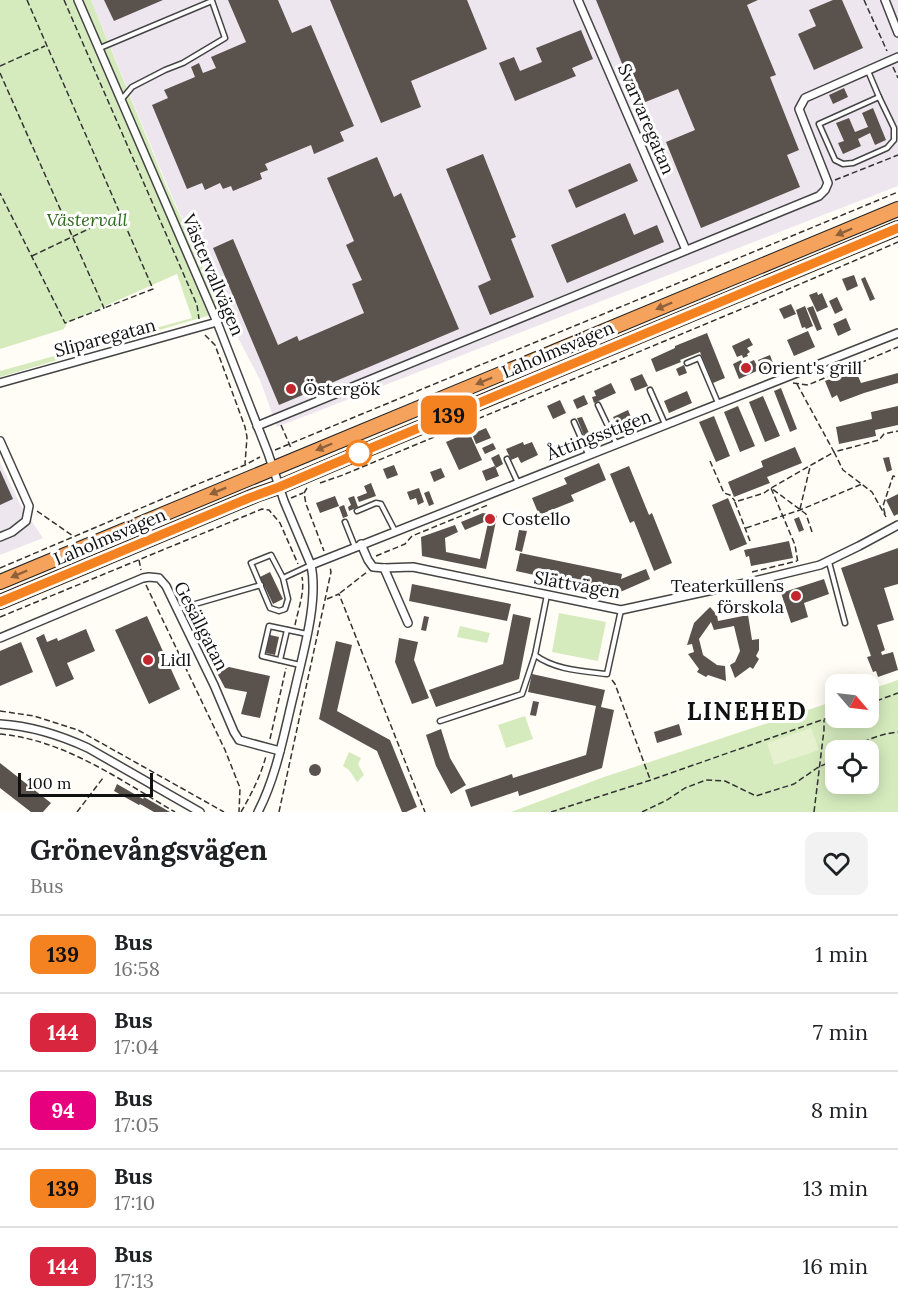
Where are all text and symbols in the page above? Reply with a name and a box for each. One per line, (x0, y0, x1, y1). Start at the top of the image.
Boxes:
street label: Svarvaregatan (613, 60, 680, 178)
park label: Västervall (46, 208, 128, 231)
street label: Västervallvägen (177, 209, 250, 339)
one-way arrow (835, 227, 853, 237)
one-way arrow (655, 302, 673, 311)
street label: Sliparegatan (52, 313, 158, 362)
street label: Laholmsvägen (498, 316, 617, 383)
place label: Orient's grill (758, 356, 862, 379)
marker: Orient's grill (739, 361, 753, 375)
place label: Östergök (303, 377, 380, 400)
one-way arrow (475, 377, 493, 386)
marker: Östergök (284, 382, 298, 396)
line badge: 139 (414, 396, 484, 434)
text: 139 (433, 402, 465, 429)
street label: Åttingsstigen (542, 404, 655, 465)
unlabelled marker (346, 440, 372, 466)
one-way arrow (315, 443, 333, 453)
one-way arrow (209, 486, 227, 496)
street label: Laholmsvägen (50, 503, 169, 570)
place label: Costello (502, 507, 571, 530)
marker: Costello (483, 512, 497, 526)
street label: Slättvägen (532, 566, 622, 603)
one-way arrow (10, 570, 28, 579)
place label: Teaterkullens förskola (671, 574, 784, 618)
street label: Gesällgatan (169, 577, 234, 674)
marker: Teaterkullens förskola (789, 589, 803, 603)
place label: Lidl (160, 648, 191, 671)
marker: Lidl (141, 653, 155, 667)
north arrow (825, 674, 879, 728)
map controls (825, 674, 879, 794)
district label: LINEHED (687, 696, 807, 727)
button: locate (825, 740, 879, 794)
scale bar (18, 770, 153, 798)
text: 100 m (27, 773, 71, 793)
text: Grönevångsvägen (30, 832, 267, 868)
button: heart (805, 832, 868, 895)
text: Bus (30, 873, 64, 898)
text: Bus (114, 928, 153, 956)
text: 1 min (815, 940, 868, 968)
text: 139 (47, 941, 79, 968)
text: 16:58 (114, 956, 160, 981)
text: Bus (114, 1006, 153, 1034)
text: 7 min (813, 1018, 868, 1046)
text: 144 (47, 1019, 79, 1046)
text: 17:04 (114, 1034, 159, 1059)
text: Bus (114, 1084, 153, 1112)
text: 8 min (811, 1096, 868, 1124)
text: 94 (51, 1097, 75, 1124)
text: 17:05 (114, 1112, 159, 1137)
text: Bus (114, 1162, 153, 1190)
text: 13 min (803, 1174, 868, 1202)
text: 139 (47, 1175, 79, 1202)
text: 17:10 (114, 1190, 155, 1215)
text: Bus (114, 1240, 153, 1268)
text: 16 min (802, 1252, 868, 1280)
text: 144 (47, 1253, 79, 1280)
text: 17:13 (114, 1268, 154, 1293)

